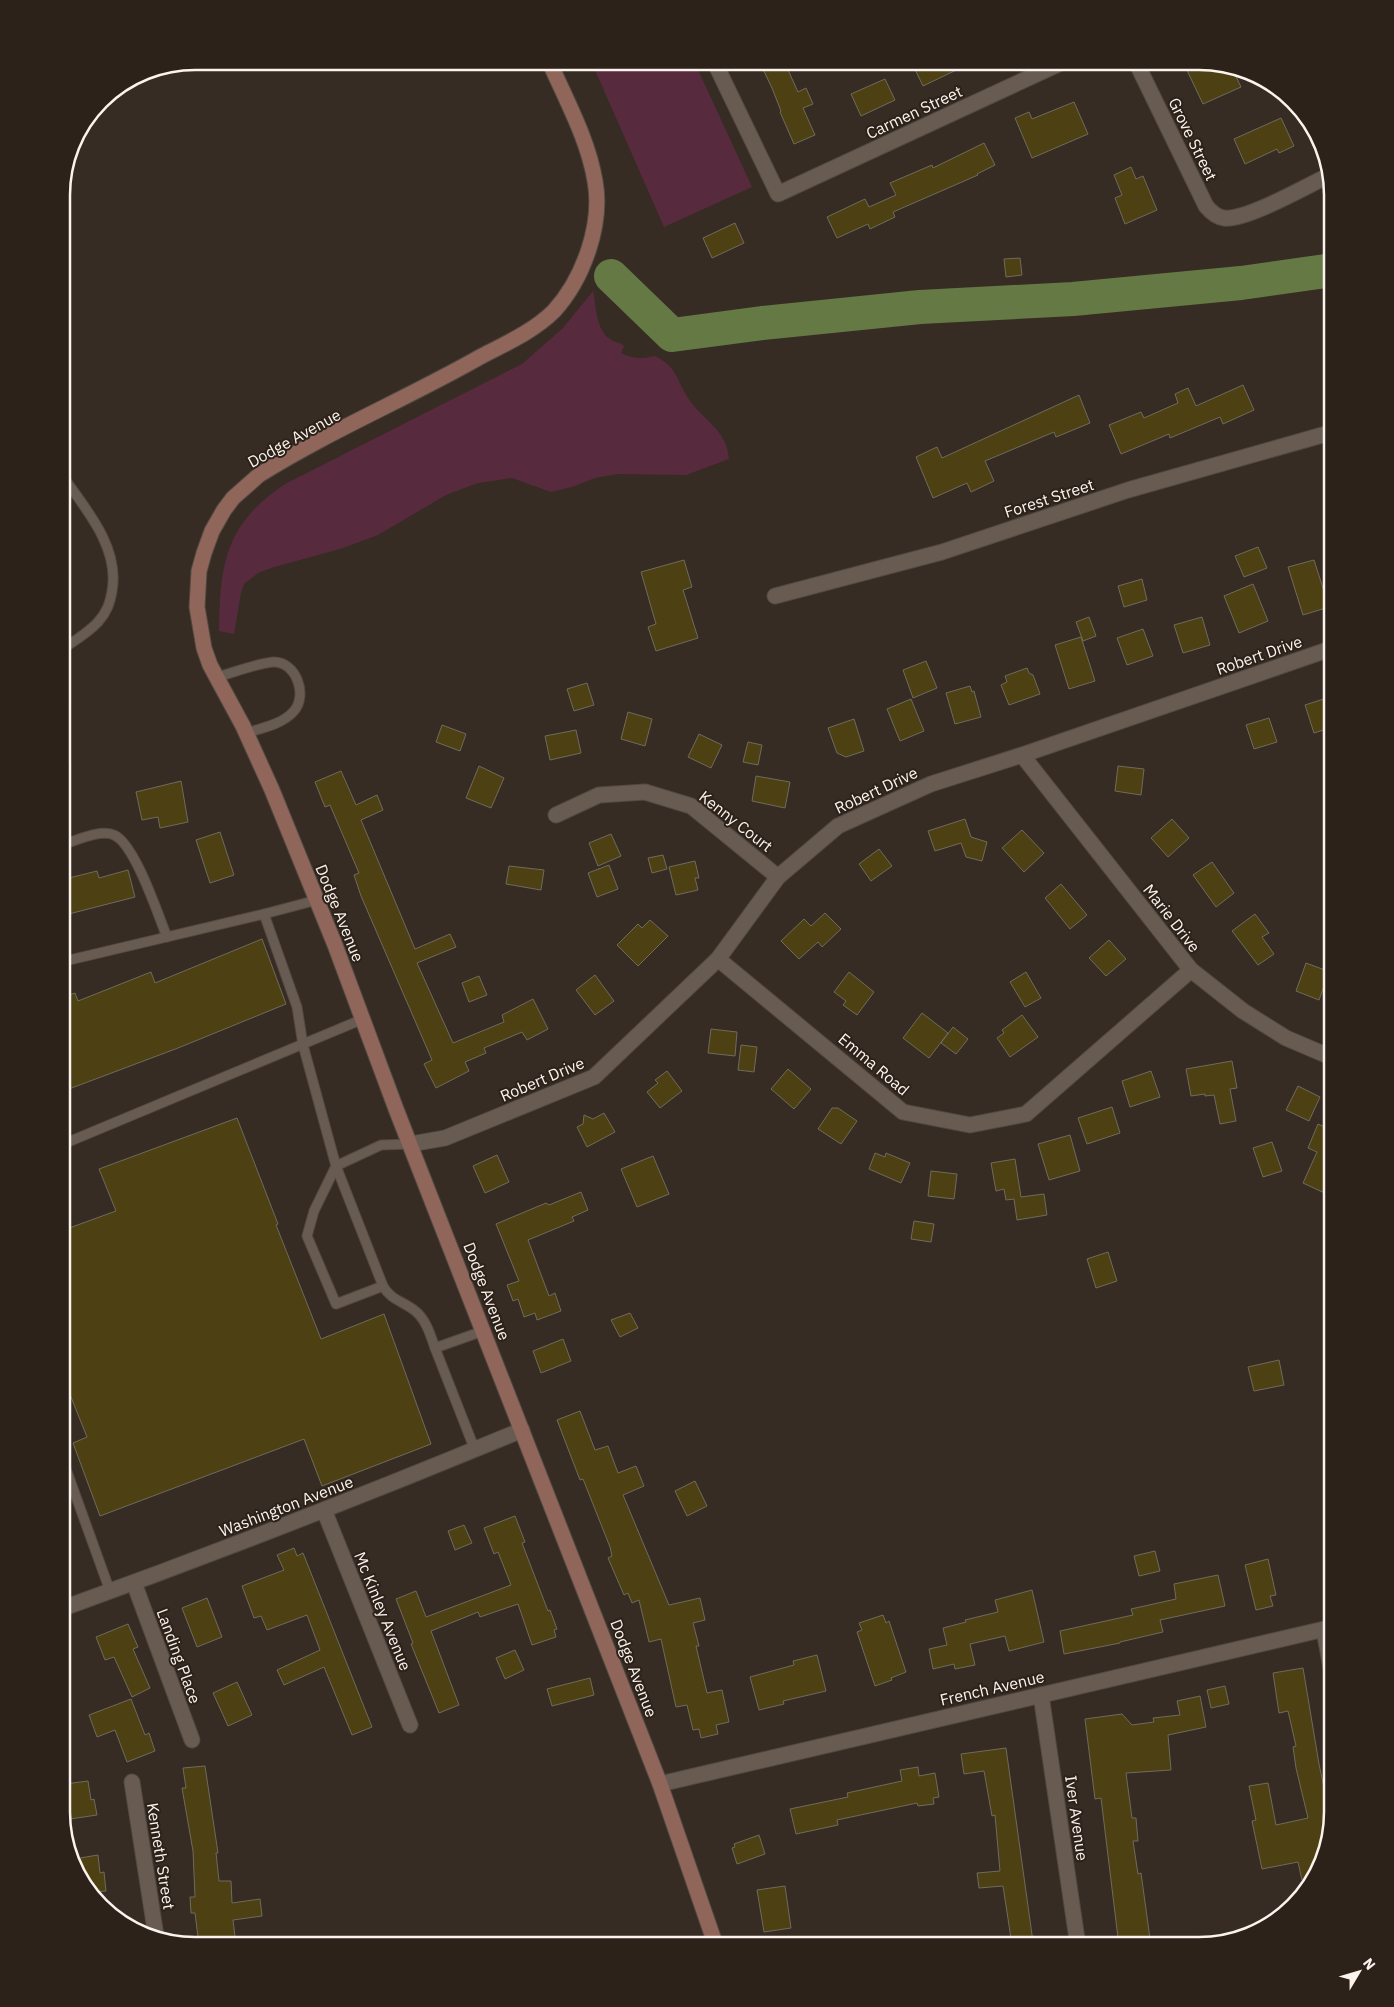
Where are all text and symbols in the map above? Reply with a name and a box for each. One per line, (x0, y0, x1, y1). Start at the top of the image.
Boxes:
street label: Carmen Street (863, 81, 965, 143)
street label: Grove Street (1164, 94, 1222, 184)
street label: Dodge Avenue (244, 404, 344, 472)
street label: Forest Street (1002, 474, 1096, 522)
street label: Robert Drive (1213, 631, 1305, 679)
street label: Robert Drive (831, 762, 921, 818)
street label: Kenny Court (695, 786, 777, 856)
street label: Dodge Avenue (311, 861, 369, 965)
street label: Marie Drive (1139, 880, 1205, 956)
street label: Emma Road (834, 1029, 914, 1099)
street label: Robert Drive (497, 1052, 587, 1106)
street label: Dodge Avenue (459, 1239, 515, 1343)
street label: Washington Avenue (216, 1471, 356, 1541)
street label: Mc Kinley Avenue (350, 1549, 416, 1673)
street label: Landing Place (153, 1606, 205, 1706)
street label: Dodge Avenue (606, 1616, 662, 1720)
street label: French Avenue (938, 1666, 1046, 1710)
street label: Iver Avenue (1061, 1774, 1093, 1862)
street label: Kenneth Street (143, 1801, 179, 1911)
north arrow (1334, 1947, 1384, 1997)
text: N (1359, 1954, 1379, 1974)

